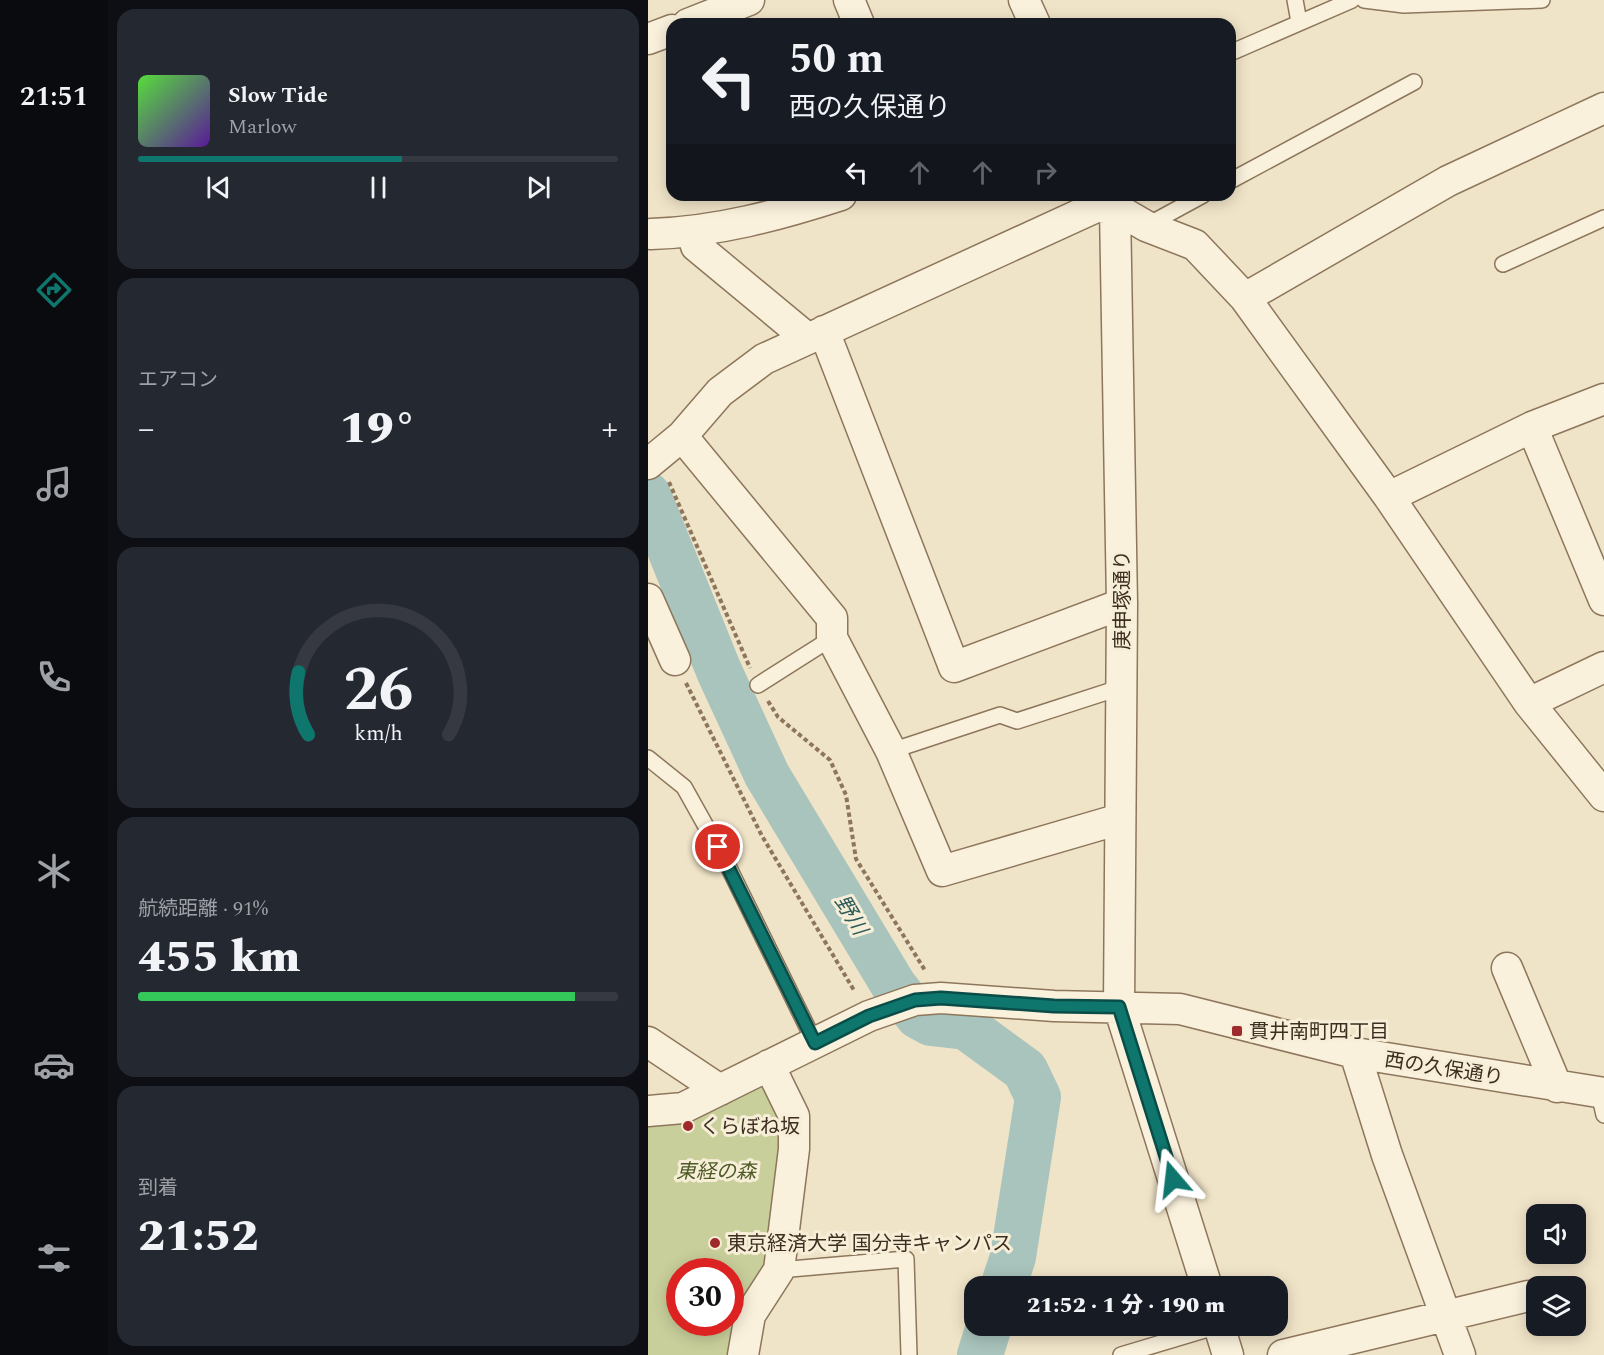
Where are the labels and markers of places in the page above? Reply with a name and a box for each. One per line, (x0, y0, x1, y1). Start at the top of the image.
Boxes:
pin (692, 821, 743, 872)
place label: 貫井南町四丁目 (1249, 1017, 1389, 1047)
marker: 貫井南町四丁目 (1230, 1024, 1244, 1038)
place label: くらぼね坂 (700, 1112, 800, 1142)
marker: くらぼね坂 (681, 1119, 695, 1133)
place label: 東京経済大学 国分寺キャンパス (727, 1229, 1012, 1259)
marker: 東京経済大学 国分寺キャンパス (708, 1236, 722, 1250)

